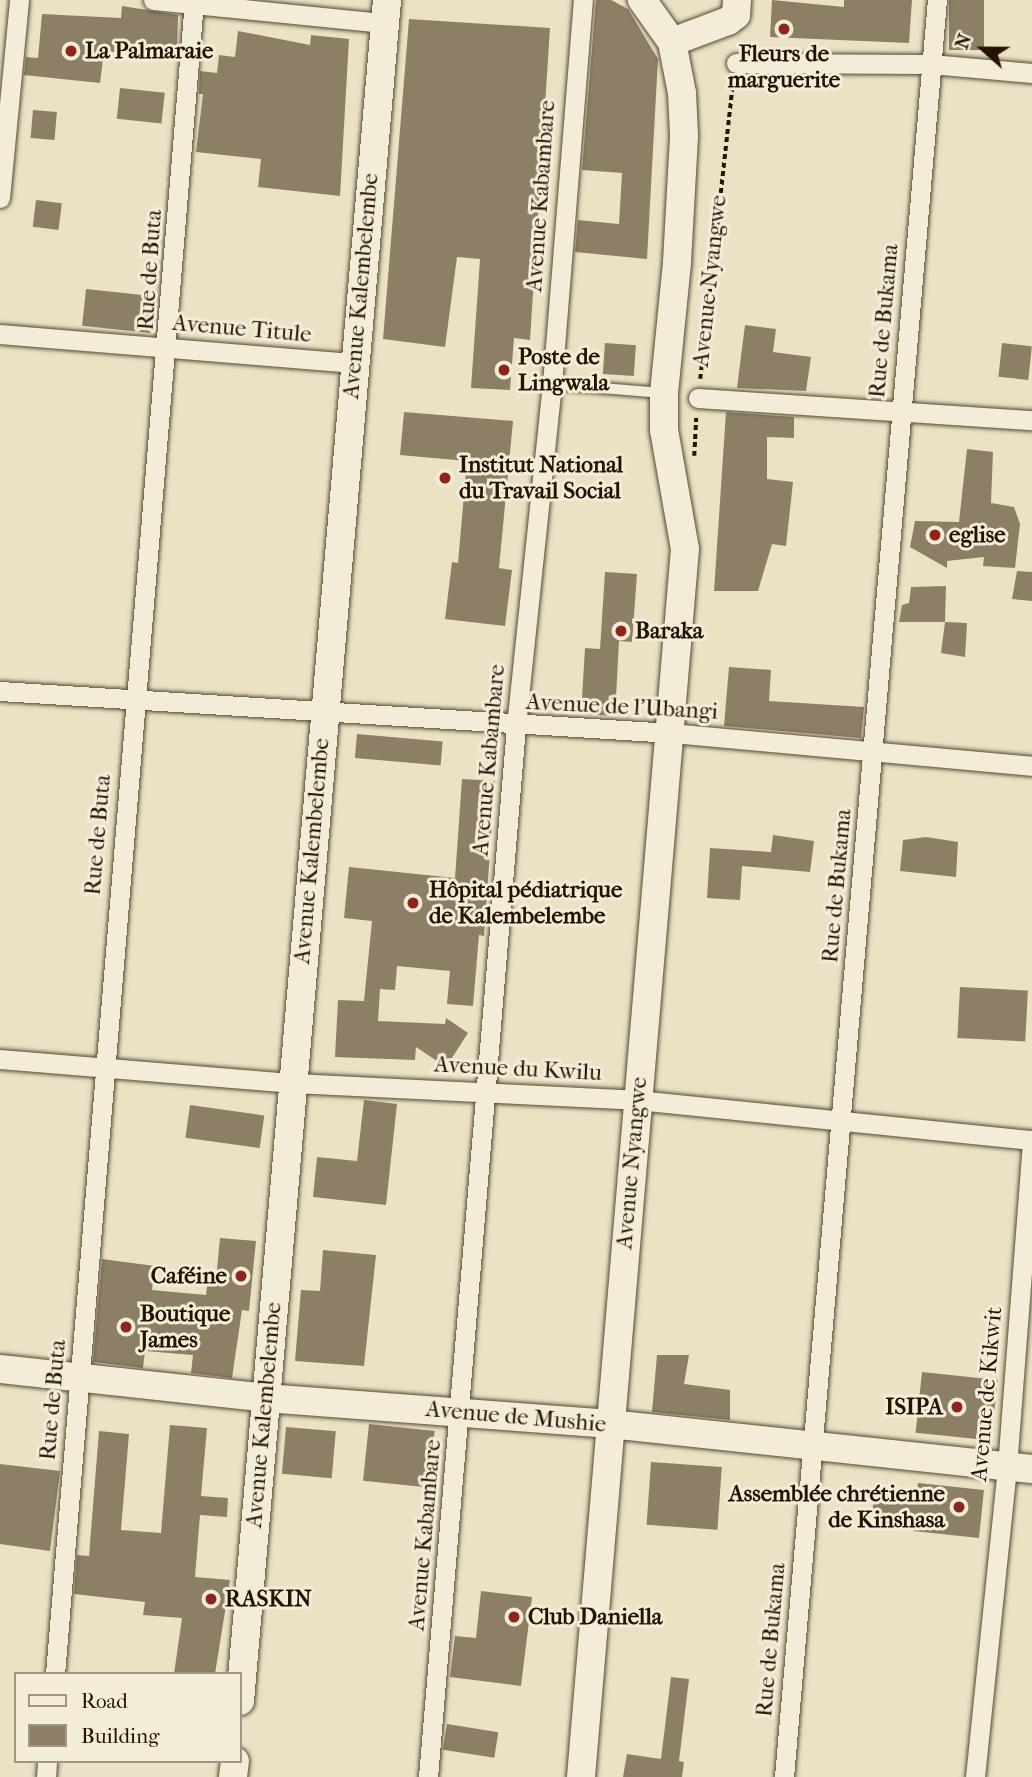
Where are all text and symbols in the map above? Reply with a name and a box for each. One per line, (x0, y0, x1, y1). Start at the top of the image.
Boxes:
north arrow (948, 14, 1018, 84)
marker: Fleurs de marguerite (776, 21, 792, 37)
text: N (951, 31, 976, 52)
place label: La Palmaraie (85, 37, 213, 65)
place label: Fleurs de marguerite (728, 40, 840, 94)
marker: La Palmaraie (63, 43, 79, 59)
street label: Avenue Kabambare (521, 99, 561, 293)
street label: Avenue Kalembelembe (337, 172, 385, 400)
street label: Avenue Nyangwe (687, 194, 733, 368)
street label: Rue de Buta (132, 209, 168, 331)
street label: Rue de Bukama (864, 243, 904, 399)
street label: Avenue Titule (171, 309, 313, 349)
place label: Poste de Lingwala (518, 343, 609, 397)
marker: Poste de Lingwala (496, 362, 512, 378)
place label: Institut National du Travail Social (459, 451, 623, 505)
marker: Institut National du Travail Social (437, 470, 453, 486)
place label: eglise (949, 521, 1006, 549)
marker: eglise (927, 527, 943, 543)
place label: Baraka (635, 617, 703, 645)
marker: Baraka (613, 623, 629, 639)
street label: Avenue Kabambare (467, 663, 511, 857)
street label: Avenue de l'Ubangi (525, 688, 719, 726)
street label: Avenue Kalembelembe (288, 737, 336, 965)
street label: Rue de Buta (79, 773, 117, 897)
street label: Rue de Bukama (817, 808, 857, 964)
place label: Hôpital pédiatrique de Kalembelembe (429, 876, 622, 930)
marker: Hôpital pédiatrique de Kalembelembe (403, 893, 423, 913)
street label: Avenue du Kwilu (433, 1051, 603, 1087)
street label: Avenue Nyangwe (611, 1076, 653, 1250)
place label: Caféine (151, 1262, 227, 1290)
marker: Caféine (233, 1268, 249, 1284)
place label: Boutique James (140, 1300, 230, 1354)
street label: Avenue Kalembelembe (240, 1301, 288, 1529)
street label: Avenue de Kikwit (966, 1305, 1008, 1483)
marker: Boutique James (118, 1319, 134, 1335)
street label: Rue de Buta (34, 1338, 72, 1462)
place label: ISIPA (885, 1393, 943, 1421)
street label: Avenue de Mushie (425, 1395, 607, 1439)
marker: ISIPA (949, 1399, 965, 1415)
street label: Avenue Kabambare (403, 1438, 447, 1632)
place label: Assemblée chrétienne de Kinshasa (729, 1480, 945, 1534)
marker: Assemblée chrétienne de Kinshasa (951, 1499, 967, 1515)
street label: Rue de Bukama (751, 1562, 791, 1718)
place label: RASKIN (225, 1585, 312, 1613)
marker: RASKIN (203, 1591, 219, 1607)
place label: Club Daniella (528, 1603, 662, 1631)
marker: Club Daniella (506, 1609, 522, 1625)
legend (14, 1672, 242, 1763)
text: Road (81, 1689, 128, 1713)
text: Building (81, 1724, 159, 1748)

